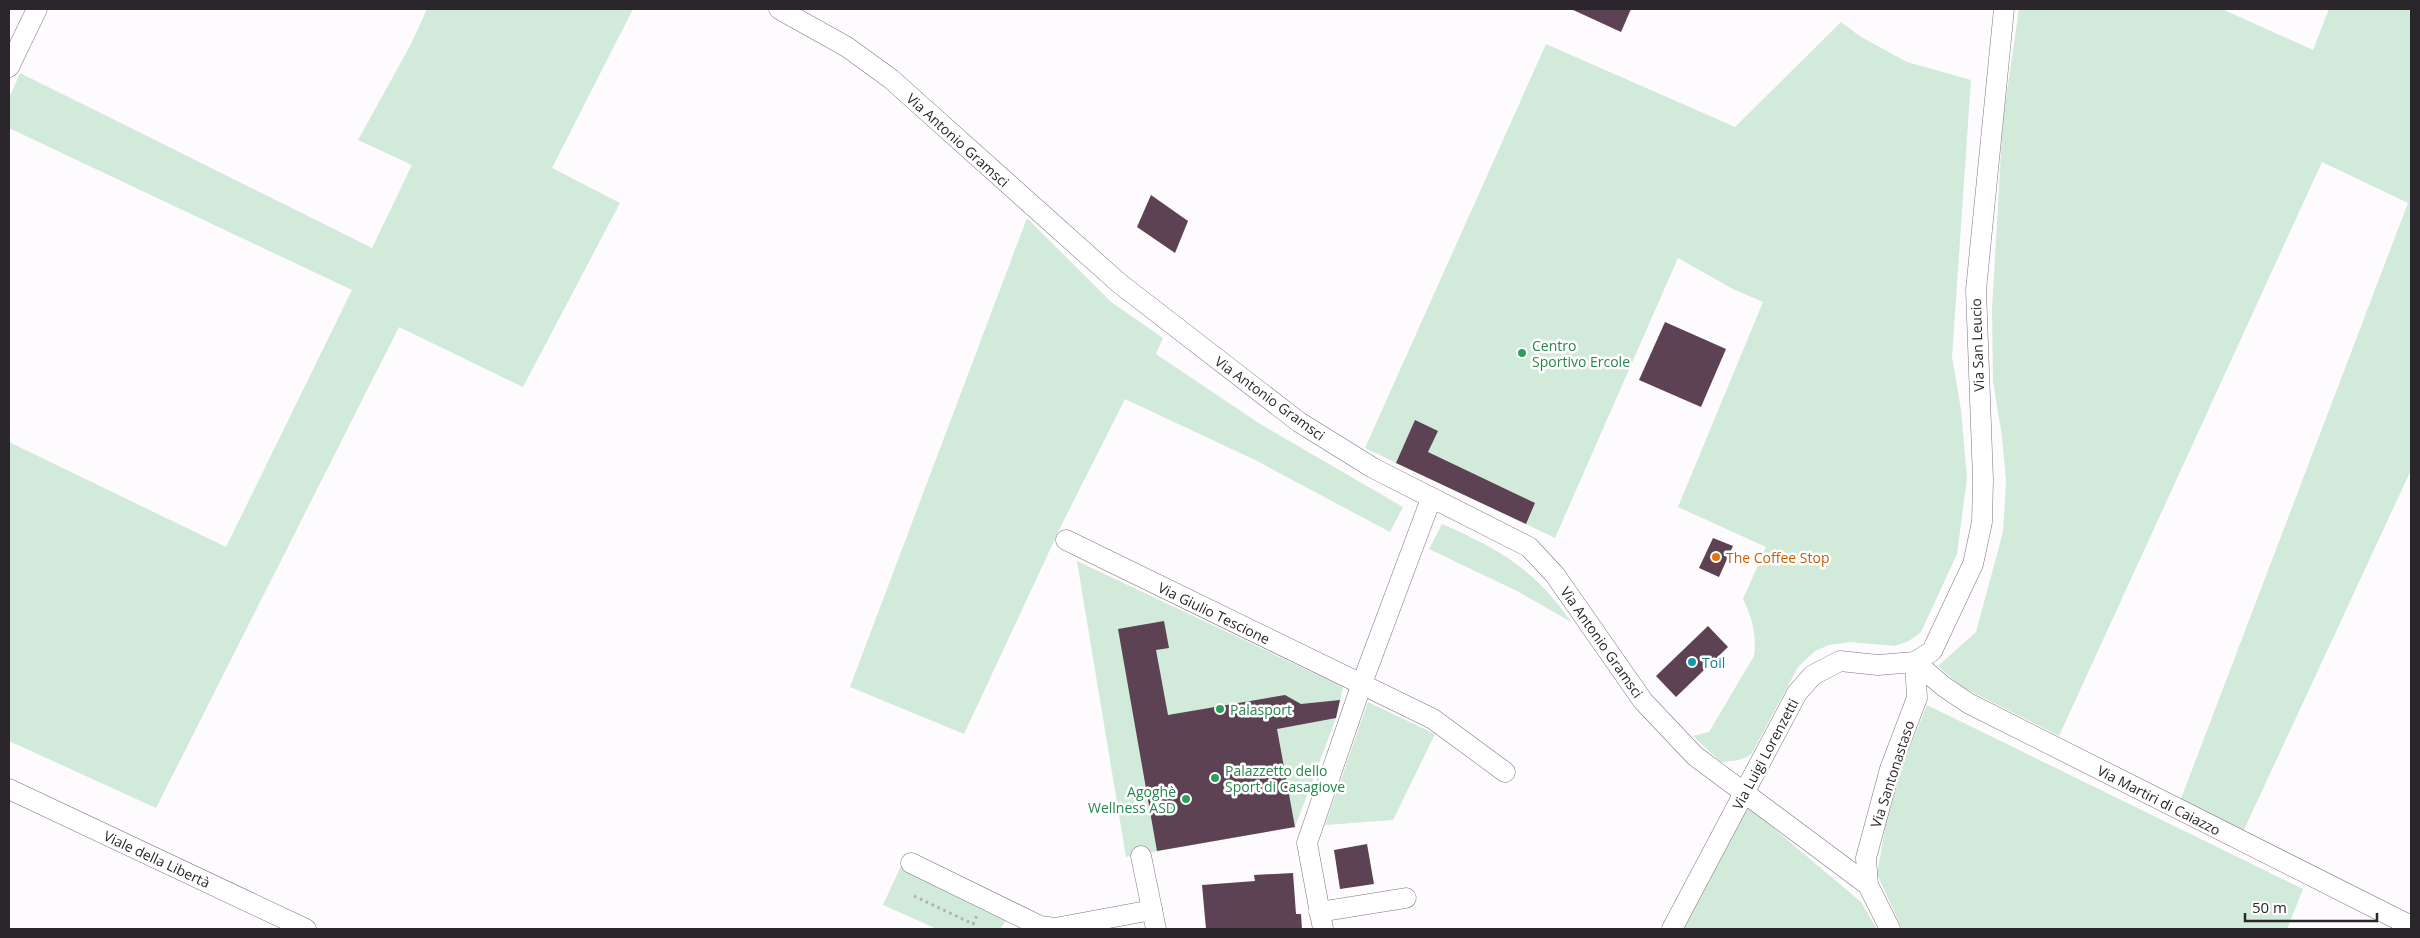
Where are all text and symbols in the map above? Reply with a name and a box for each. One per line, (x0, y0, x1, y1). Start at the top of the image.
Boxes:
street label: Via Antonio Gramsci (903, 89, 1013, 191)
street label: Via San Leucio (1966, 298, 1988, 392)
place label: Centro Sportivo Ercole (1532, 336, 1630, 371)
marker: Centro Sportivo Ercole (1516, 347, 1528, 359)
street label: Via Antonio Gramsci (1211, 352, 1329, 444)
place label: The Coffee Stop (1726, 548, 1829, 567)
marker: The Coffee Stop (1710, 551, 1722, 563)
street label: Via Giulio Tescione (1155, 578, 1273, 648)
street label: Via Antonio Gramsci (1556, 583, 1648, 701)
place label: Toil (1702, 653, 1725, 672)
marker: Toil (1686, 656, 1698, 668)
street label: Via Luigi Lorenzetti (1728, 695, 1802, 813)
place label: Palasport (1230, 700, 1292, 719)
marker: Palasport (1214, 703, 1226, 715)
street label: Via Santonastaso (1866, 718, 1918, 830)
place label: Palazzetto dello Sport di Casagiove (1225, 761, 1345, 796)
street label: Via Martiri di Caiazzo (2094, 761, 2224, 839)
marker: Palazzetto dello Sport di Casagiove (1209, 772, 1221, 784)
place label: Agoghè Wellness ASD (1088, 782, 1176, 817)
marker: Agoghè Wellness ASD (1180, 793, 1192, 805)
street label: Viale della Libertà (101, 826, 213, 892)
scale bar (2245, 890, 2378, 922)
text: 50 m (2252, 897, 2287, 917)

